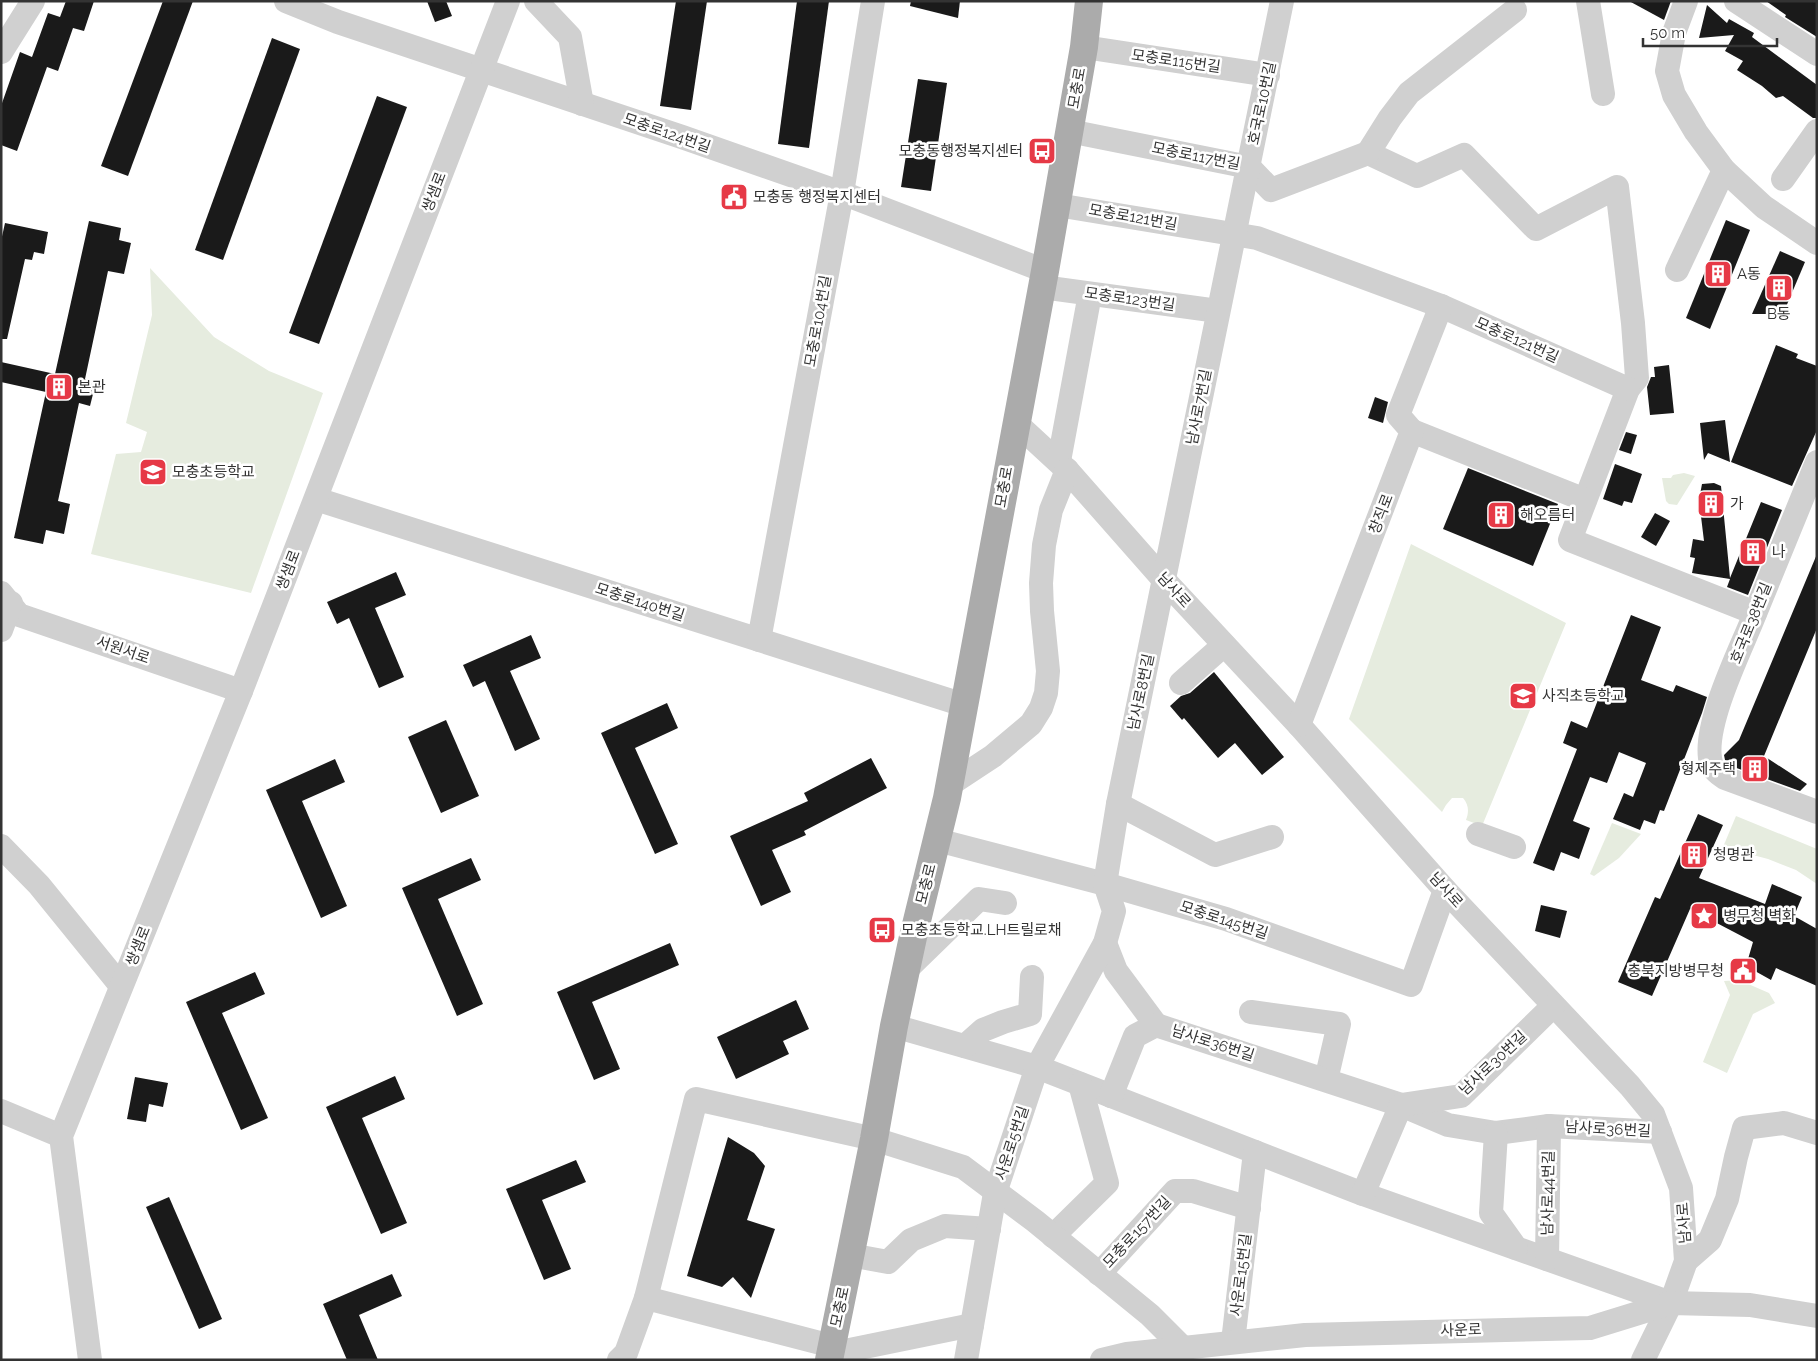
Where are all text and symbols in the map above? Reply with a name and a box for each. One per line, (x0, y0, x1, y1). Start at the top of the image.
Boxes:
scale bar (1643, 15, 1777, 47)
text: 50 m (1650, 24, 1685, 42)
street label: 모충로115번길 (1130, 46, 1222, 76)
street label: 호국로10번길 (1244, 60, 1280, 146)
street label: 모충로 (1065, 66, 1089, 110)
street label: 모충로124번길 (621, 110, 713, 156)
bus stop icon: 모충동행정복지센터 (1027, 136, 1057, 166)
street label: 모충로117번길 (1150, 139, 1242, 173)
place label: 모충동행정복지센터 (899, 142, 1023, 160)
street label: 쌍샘로 (418, 169, 450, 215)
public building icon: 모충동 행정복지센터 (719, 182, 749, 212)
place label: 모충동 행정복지센터 (753, 188, 881, 206)
street label: 모충로121번길 (1087, 200, 1179, 234)
building icon: A동 (1703, 259, 1733, 289)
place label: A동 (1737, 265, 1761, 283)
building icon: B동 (1764, 273, 1794, 303)
street label: 모충로104번길 (801, 274, 835, 368)
street label: 모충로123번길 (1084, 284, 1176, 314)
place label: B동 (1767, 305, 1791, 323)
street label: 모충로121번길 (1472, 314, 1562, 366)
street label: 남사로7번길 (1183, 367, 1215, 447)
building icon: 본관 (44, 372, 74, 402)
place label: 본관 (78, 378, 106, 396)
school or university icon: 모충초등학교 (138, 457, 168, 487)
place label: 모충초등학교 (172, 463, 255, 481)
street label: 모충로 (992, 465, 1016, 509)
building icon: 가 (1696, 489, 1726, 519)
street label: 창직로 (1365, 491, 1397, 537)
place label: 가 (1730, 495, 1744, 513)
building icon: 해오름터 (1486, 500, 1516, 530)
place label: 해오름터 (1520, 506, 1575, 524)
building icon: 나 (1738, 537, 1768, 567)
place label: 나 (1772, 543, 1786, 561)
street label: 쌍샘로 (272, 547, 304, 593)
street label: 남사로 (1153, 569, 1195, 611)
street label: 모충로140번길 (593, 579, 687, 625)
street label: 호국로38번길 (1727, 580, 1775, 666)
street label: 서원서로 (94, 633, 152, 667)
street label: 남사로8번길 (1124, 652, 1158, 732)
school or university icon: 사직초등학교 (1508, 681, 1538, 711)
place label: 사직초등학교 (1542, 687, 1625, 705)
building icon: 형제주택 (1740, 754, 1770, 784)
place label: 형제주택 (1681, 760, 1736, 778)
building icon: 청명관 (1679, 840, 1709, 870)
place label: 청명관 (1713, 846, 1755, 864)
street label: 모충로 (912, 862, 940, 906)
street label: 남사로 (1425, 869, 1467, 911)
street label: 모충로145번길 (1178, 897, 1270, 943)
place icon: 병무청 벽화 (1689, 901, 1719, 931)
place label: 병무청 벽화 (1723, 907, 1796, 925)
bus stop icon: 모충초등학교.LH트릴로채 (867, 915, 897, 945)
place label: 모충초등학교.LH트릴로채 (901, 921, 1062, 939)
street label: 쌍샘로 (122, 923, 154, 969)
public building icon: 충북지방병무청 (1728, 956, 1758, 986)
place label: 충북지방병무청 (1627, 962, 1724, 980)
street label: 남사로36번길 (1169, 1021, 1257, 1065)
street label: 남사로30번길 (1455, 1027, 1531, 1099)
street label: 사운로5번길 (992, 1104, 1032, 1182)
street label: 남사로36번길 (1565, 1118, 1651, 1140)
street label: 남사로44번길 (1538, 1150, 1558, 1236)
street label: 모충로157번길 (1099, 1192, 1175, 1272)
street label: 남사로 (1674, 1202, 1694, 1244)
street label: 사운로15번길 (1227, 1232, 1255, 1318)
street label: 모충로 (827, 1285, 853, 1329)
street label: 사운로 (1440, 1320, 1482, 1340)

